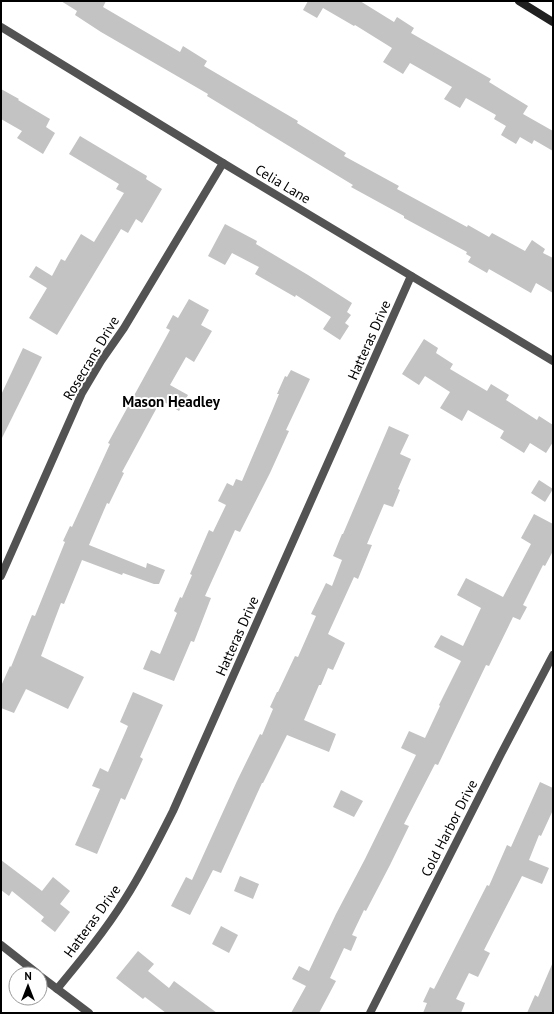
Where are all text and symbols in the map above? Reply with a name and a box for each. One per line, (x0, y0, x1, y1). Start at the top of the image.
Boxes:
street label: Celia Lane (252, 160, 314, 208)
street label: Hatteras Drive (343, 297, 395, 383)
street label: Rosecrans Drive (59, 313, 123, 403)
district label: Mason Headley (122, 392, 221, 411)
street label: Hatteras Drive (211, 593, 263, 679)
street label: Cold Harbor Drive (417, 777, 481, 879)
street label: Hatteras Drive (60, 881, 124, 961)
north arrow (8, 966, 48, 1006)
text: N (24, 969, 32, 983)

